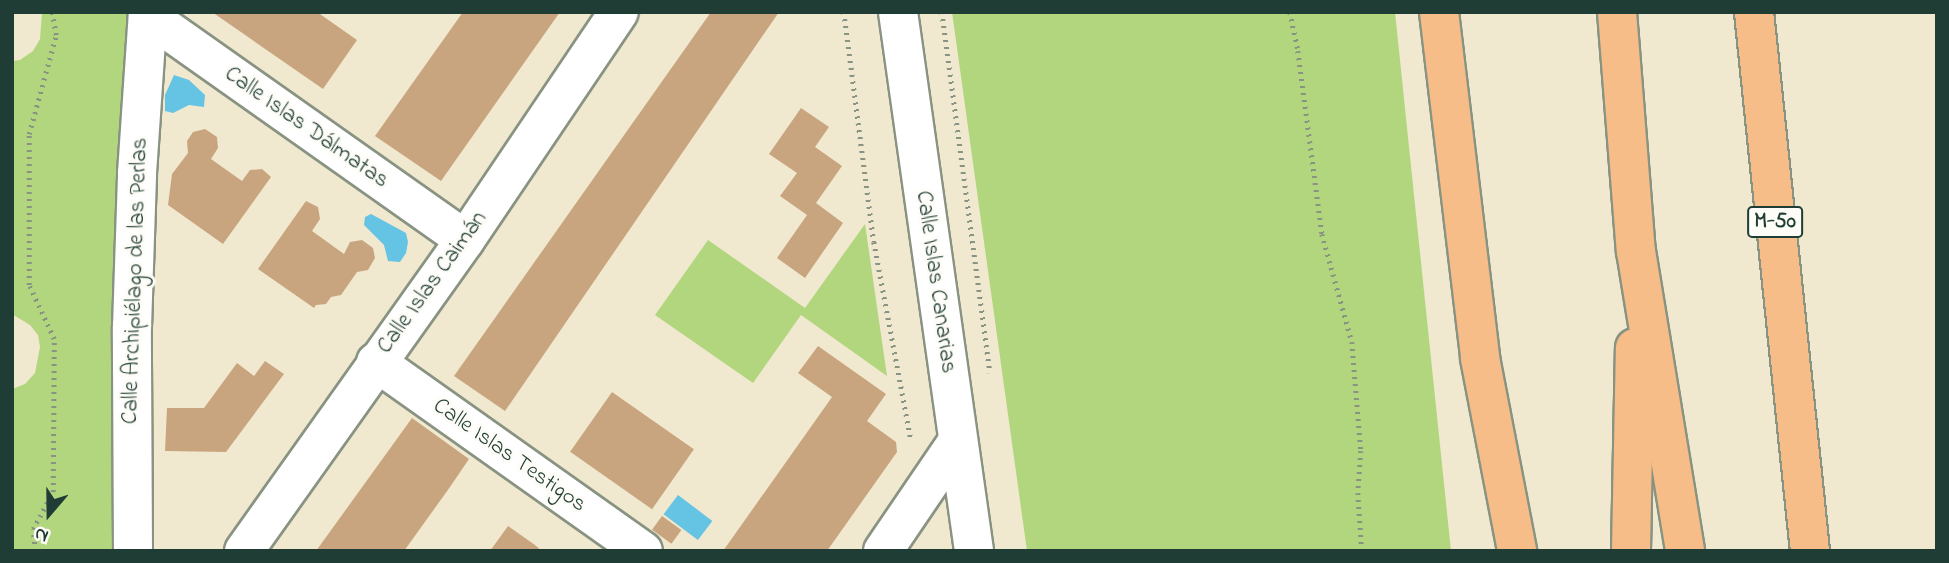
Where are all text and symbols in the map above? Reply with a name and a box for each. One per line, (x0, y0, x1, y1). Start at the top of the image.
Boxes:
street label: Calle Islas Dálmatas (219, 61, 393, 195)
street label: Calle Archipiélago de las Perlas (117, 137, 155, 425)
street label: Calle Islas Canarias (909, 189, 961, 375)
road number: M-50 (1747, 204, 1803, 240)
street label: Calle Islas Caimán (372, 206, 494, 360)
street label: Calle Islas Testigos (427, 393, 591, 519)
north arrow (14, 479, 84, 549)
text: N (31, 519, 52, 549)

